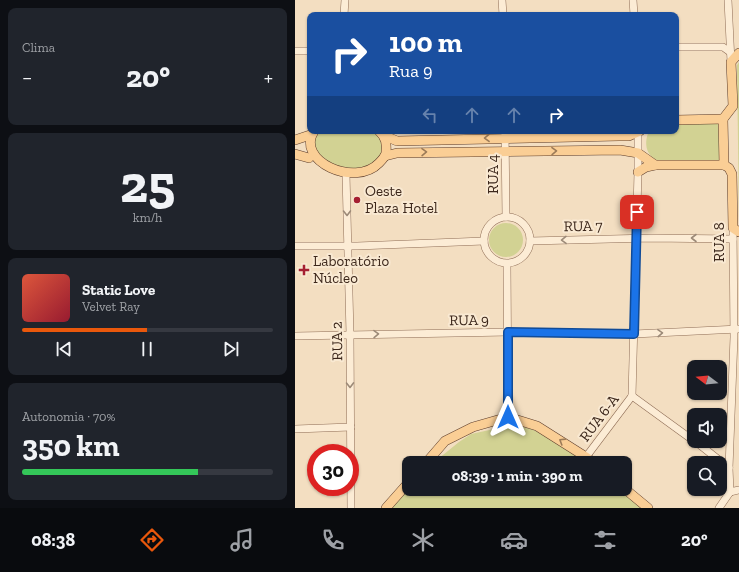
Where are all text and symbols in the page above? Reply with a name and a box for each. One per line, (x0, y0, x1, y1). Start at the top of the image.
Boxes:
text: 100 m (389, 26, 462, 59)
icon: right (323, 28, 375, 80)
text: Clima (22, 40, 55, 55)
text: 20° (126, 59, 170, 95)
text: Rua 9 (389, 60, 433, 82)
text: − (22, 64, 32, 91)
text: + (264, 64, 273, 91)
icon: left (419, 104, 441, 126)
icon: ahead (461, 104, 483, 126)
icon: ahead (503, 104, 525, 126)
icon: right (545, 104, 567, 126)
one-way arrow (484, 134, 490, 142)
one-way arrow (551, 147, 557, 155)
one-way arrow (421, 148, 427, 157)
text: 25 (120, 153, 175, 215)
street label: RUA 4 (484, 154, 502, 194)
place label: Oeste Plaza Hotel (365, 182, 438, 217)
marker: Oeste Plaza Hotel (352, 195, 362, 205)
pin (620, 195, 654, 229)
icon: arrive (626, 201, 648, 223)
text: km/h (133, 210, 162, 225)
one-way arrow (343, 210, 351, 216)
street label: RUA 7 (563, 217, 603, 235)
street label: RUA 8 (710, 222, 728, 262)
one-way arrow (691, 234, 697, 242)
one-way arrow (561, 236, 567, 244)
place label: Laboratório Núcleo (313, 252, 389, 287)
marker: Laboratório Núcleo (298, 264, 310, 276)
text: Static Love (82, 281, 155, 299)
text: Velvet Ray (82, 299, 140, 314)
street label: RUA 9 (449, 311, 489, 329)
street label: RUA 2 (328, 321, 346, 361)
one-way arrow (657, 329, 663, 337)
one-way arrow (373, 330, 379, 338)
icon: previous (53, 338, 75, 360)
icon: pause (136, 338, 158, 360)
icon: next (220, 338, 242, 360)
north arrow (687, 360, 727, 400)
map controls (687, 360, 727, 496)
one-way arrow (346, 382, 355, 388)
street label: RUA 6-A (575, 391, 623, 445)
position arrow (487, 396, 529, 438)
button: sound (687, 408, 727, 448)
text: Autonomia · 70% (22, 409, 116, 424)
text: 350 km (22, 428, 119, 464)
one-way arrow (559, 439, 566, 446)
speed limit sign: 30 (307, 444, 359, 496)
button: search (687, 456, 727, 496)
text: 08:39 · 1 min · 390 m (452, 467, 582, 485)
icon: directions (138, 526, 166, 554)
icon: music (228, 526, 256, 554)
icon: phone (319, 526, 347, 554)
icon: climate (409, 526, 437, 554)
icon: car (500, 526, 528, 554)
icon: filters (591, 526, 619, 554)
text: 08:38 (31, 529, 75, 551)
text: 20° (681, 529, 708, 551)

